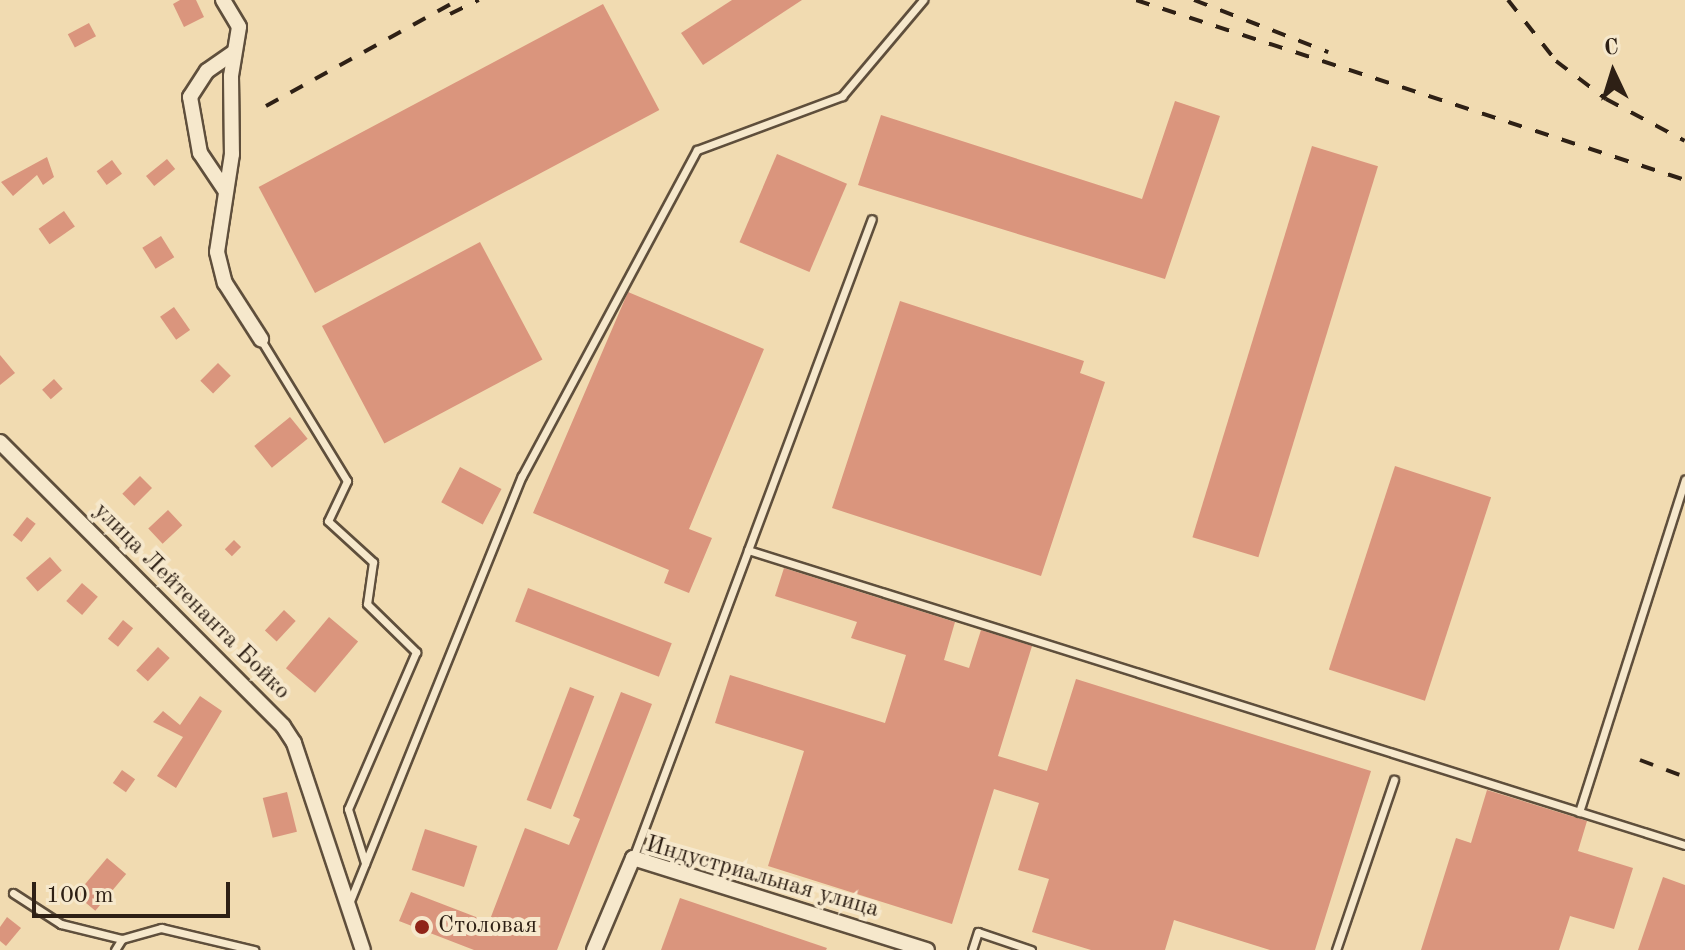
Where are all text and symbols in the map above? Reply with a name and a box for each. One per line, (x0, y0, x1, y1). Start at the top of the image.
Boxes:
north arrow (1573, 32, 1653, 112)
text: С (1603, 37, 1619, 60)
street label: улица Лейтенанта Бойко (86, 497, 296, 707)
street label: Индустриальная улица (642, 831, 882, 925)
scale bar (36, 866, 234, 916)
text: 100 m (46, 884, 114, 908)
place label: Столовая (438, 913, 537, 941)
marker: Столовая (413, 918, 431, 936)

